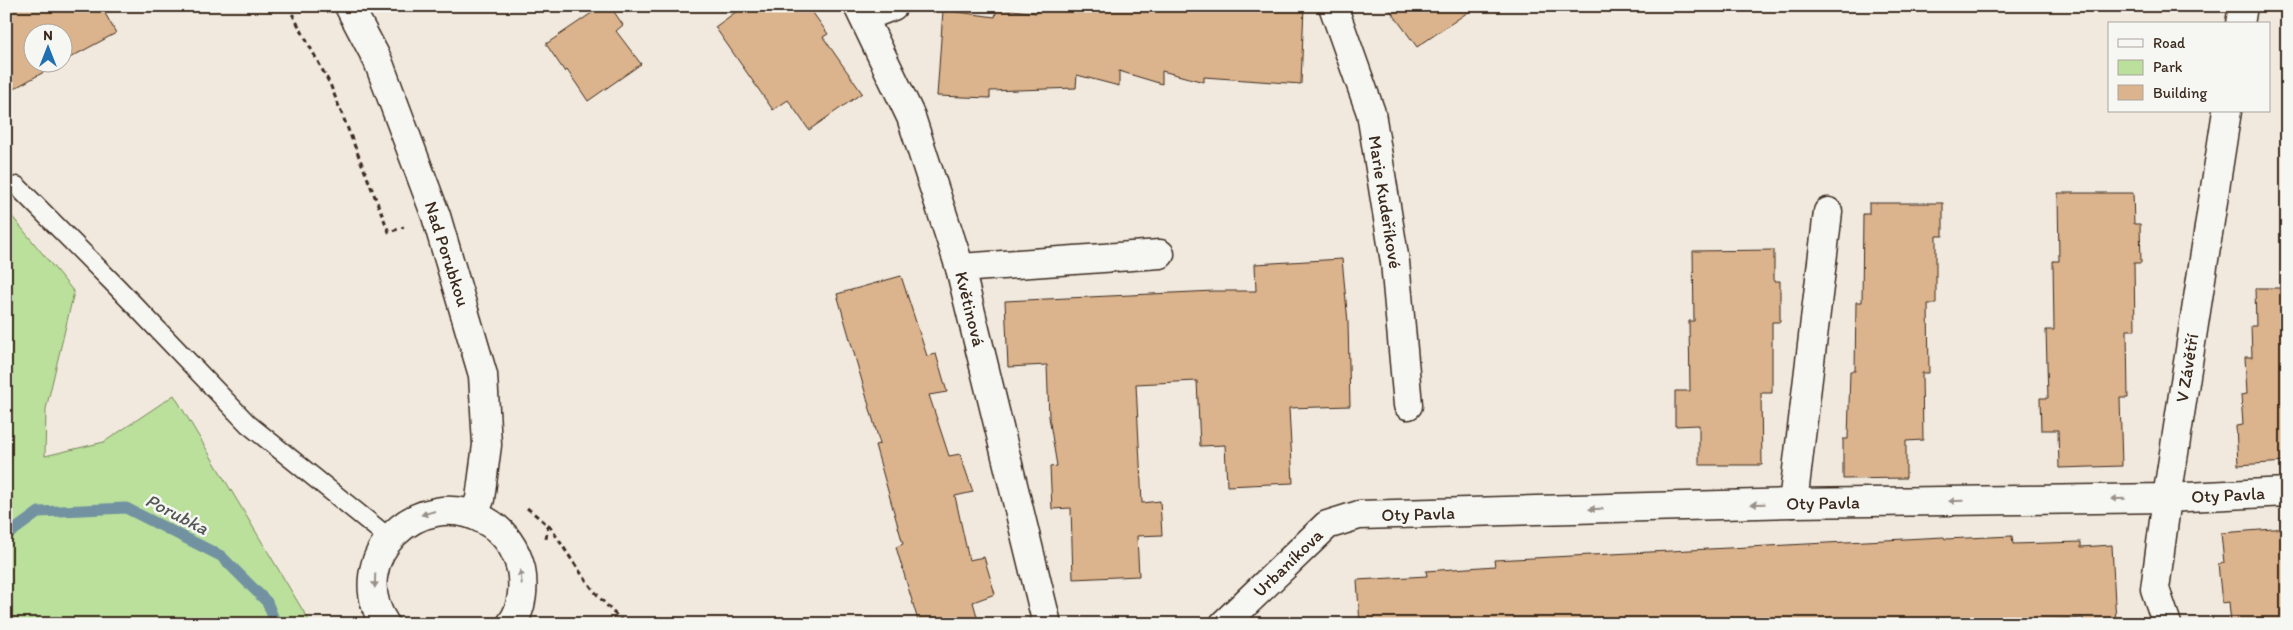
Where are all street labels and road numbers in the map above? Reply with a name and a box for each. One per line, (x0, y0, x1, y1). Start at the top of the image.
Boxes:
street label: Marie Kudeříkové (1364, 134, 1406, 270)
street label: Nad Porubkou (420, 199, 474, 310)
street label: Květinová (950, 269, 990, 349)
street label: V Závětří (2171, 332, 2203, 404)
street label: Oty Pavla (2191, 482, 2265, 508)
street label: Oty Pavla (1786, 491, 1860, 515)
street label: Oty Pavla (1381, 502, 1455, 526)
street label: Urbaníkova (1248, 524, 1328, 602)

